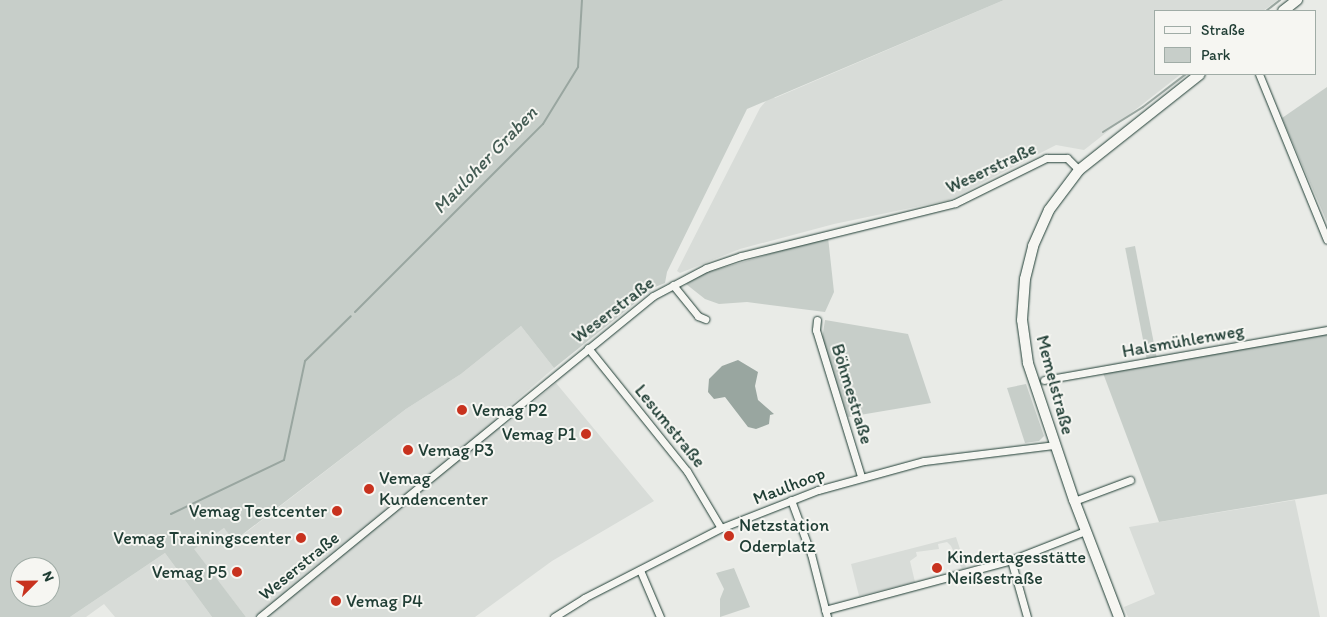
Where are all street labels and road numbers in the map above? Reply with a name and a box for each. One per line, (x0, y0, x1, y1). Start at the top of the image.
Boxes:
street label: Weserstraße (942, 138, 1040, 198)
street label: Weserstraße (568, 272, 658, 348)
street label: Halsmühlenweg (1120, 320, 1246, 362)
street label: Memelstraße (1031, 333, 1079, 437)
street label: Böhmestraße (826, 341, 878, 447)
street label: Lesumstraße (630, 380, 710, 472)
street label: Maulhoop (750, 462, 828, 510)
street label: Weserstraße (254, 527, 344, 605)

